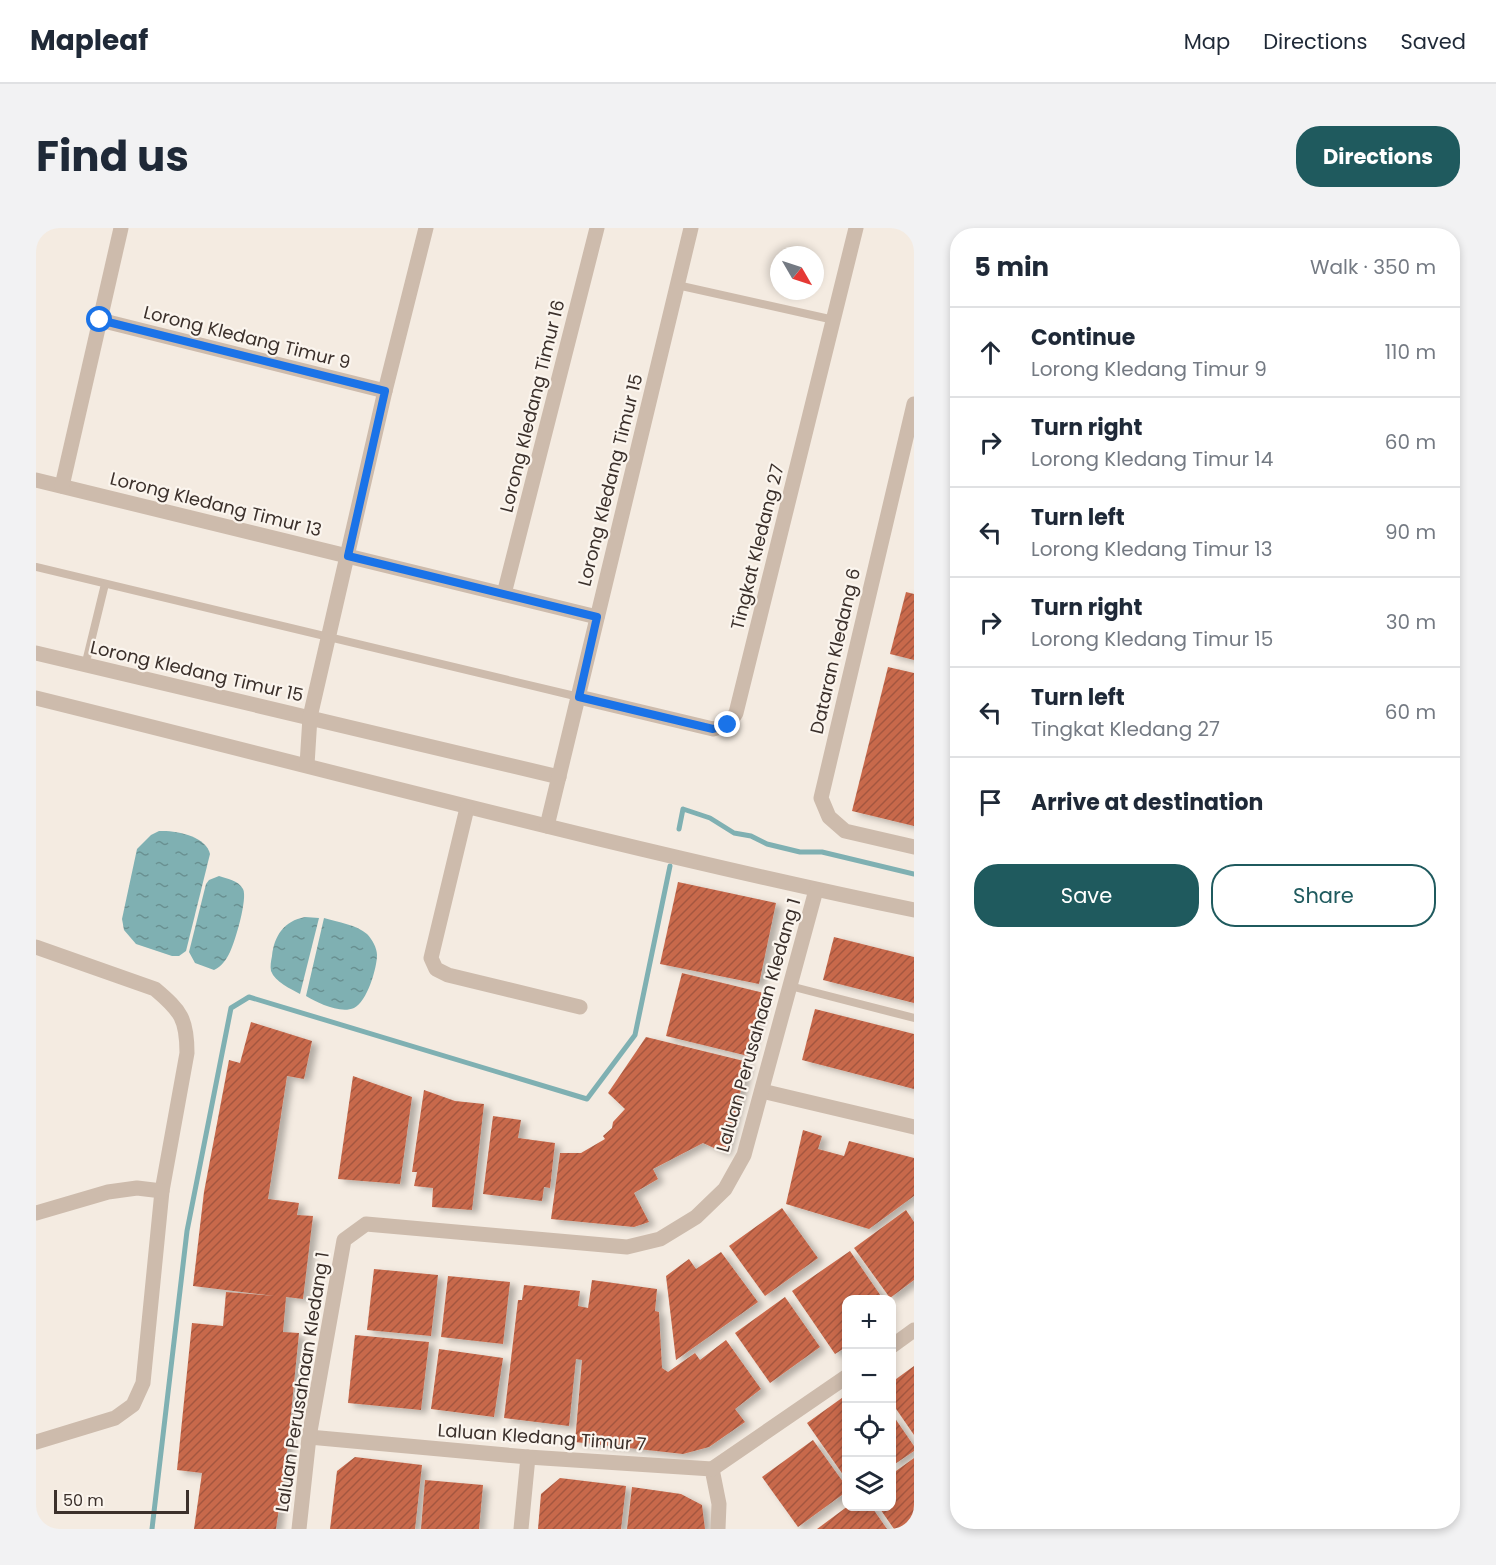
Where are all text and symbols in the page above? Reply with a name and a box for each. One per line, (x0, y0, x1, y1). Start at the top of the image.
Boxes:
text: Mapleaf (30, 21, 148, 60)
text: Map (1184, 27, 1230, 56)
text: Directions (1263, 27, 1367, 56)
text: Saved (1400, 27, 1466, 56)
button: Directions (1296, 126, 1460, 187)
text: Find us (36, 127, 189, 186)
north arrow (770, 246, 824, 300)
text: 5 min (974, 249, 1049, 285)
text: Walk · 350 m (1310, 253, 1436, 281)
street label: Lorong Kledang Timur 16 (493, 297, 571, 515)
street label: Lorong Kledang Timur 9 (141, 299, 353, 375)
route start (86, 306, 112, 332)
text: Continue (1031, 322, 1135, 353)
icon: ahead (974, 336, 1007, 369)
text: 110 m (1385, 338, 1436, 366)
text: Lorong Kledang Timur 9 (1031, 355, 1267, 383)
street label: Lorong Kledang Timur 15 (571, 371, 649, 589)
text: Turn right (1031, 412, 1142, 443)
icon: right (974, 426, 1007, 459)
text: 60 m (1385, 428, 1436, 456)
text: Lorong Kledang Timur 14 (1031, 445, 1273, 473)
street label: Tingkat Kledang 27 (724, 461, 790, 633)
street label: Lorong Kledang Timur 13 (108, 466, 324, 542)
text: Turn left (1031, 502, 1125, 533)
icon: left (974, 516, 1007, 549)
text: 90 m (1385, 518, 1436, 546)
text: Lorong Kledang Timur 13 (1031, 535, 1272, 563)
street label: Dataran Kledang 6 (804, 566, 866, 736)
text: Turn right (1031, 592, 1142, 623)
icon: right (974, 606, 1007, 639)
text: 30 m (1386, 608, 1436, 636)
text: Lorong Kledang Timur 15 (1031, 625, 1273, 653)
street label: Lorong Kledang Timur 15 (88, 634, 306, 708)
text: Turn left (1031, 682, 1125, 713)
icon: left (974, 696, 1007, 729)
text: 60 m (1385, 698, 1436, 726)
route end (714, 711, 740, 737)
text: Tingkat Kledang 27 (1031, 715, 1220, 743)
icon: arrive (974, 786, 1007, 819)
text: Arrive at destination (1031, 787, 1263, 818)
button: Save (974, 864, 1199, 927)
button: Share (1211, 864, 1436, 927)
street label: Laluan Perusahaan Kledang 1 (710, 895, 806, 1155)
street label: Laluan Perusahaan Kledang 1 (269, 1250, 335, 1514)
map controls (842, 1295, 896, 1511)
button: + (842, 1295, 896, 1349)
button: − (842, 1349, 896, 1403)
button: locate (842, 1403, 896, 1457)
street label: Laluan Kledang Timur 7 (437, 1417, 647, 1457)
button: layers (842, 1457, 896, 1511)
scale bar (54, 1487, 189, 1514)
text: 50 m (63, 1489, 104, 1512)

